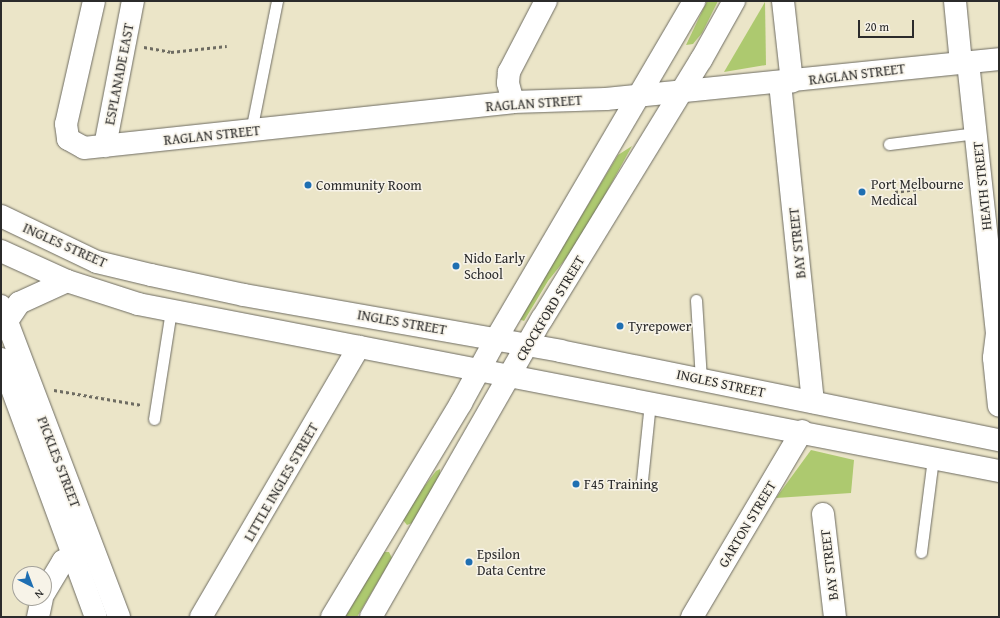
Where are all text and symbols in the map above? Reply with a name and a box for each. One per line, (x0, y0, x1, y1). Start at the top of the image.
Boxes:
scale bar (860, 12, 916, 38)
text: 20 m (865, 18, 889, 35)
street label: ESPLANADE EAST (101, 22, 137, 126)
street label: RAGLAN STREET (808, 60, 906, 88)
street label: RAGLAN STREET (485, 91, 583, 115)
street label: RAGLAN STREET (163, 122, 261, 148)
street label: HEATH STREET (969, 141, 995, 231)
place label: Port Melbourne Medical (871, 176, 964, 208)
place label: Community Room (316, 177, 422, 193)
marker: Community Room (303, 180, 313, 190)
marker: Port Melbourne Medical (856, 186, 868, 198)
street label: BAY STREET (785, 207, 809, 279)
street label: INGLES STREET (20, 219, 110, 271)
place label: Nido Early School (464, 250, 525, 282)
street label: CROCKFORD STREET (512, 252, 588, 364)
marker: Nido Early School (451, 261, 461, 271)
street label: INGLES STREET (356, 306, 448, 338)
place label: Tyrepower (628, 318, 691, 334)
marker: Tyrepower (615, 321, 625, 331)
street label: INGLES STREET (675, 365, 767, 401)
street label: PICKLES STREET (34, 414, 84, 510)
street label: LITTLE INGLES STREET (240, 420, 322, 544)
place label: F45 Training (584, 476, 658, 492)
street label: GARTON STREET (715, 478, 779, 570)
marker: F45 Training (571, 479, 581, 489)
street label: BAY STREET (816, 529, 842, 601)
place label: Epsilon Data Centre (477, 546, 546, 578)
marker: Epsilon Data Centre (464, 557, 474, 567)
north arrow (12, 566, 52, 606)
text: N (31, 586, 47, 603)

